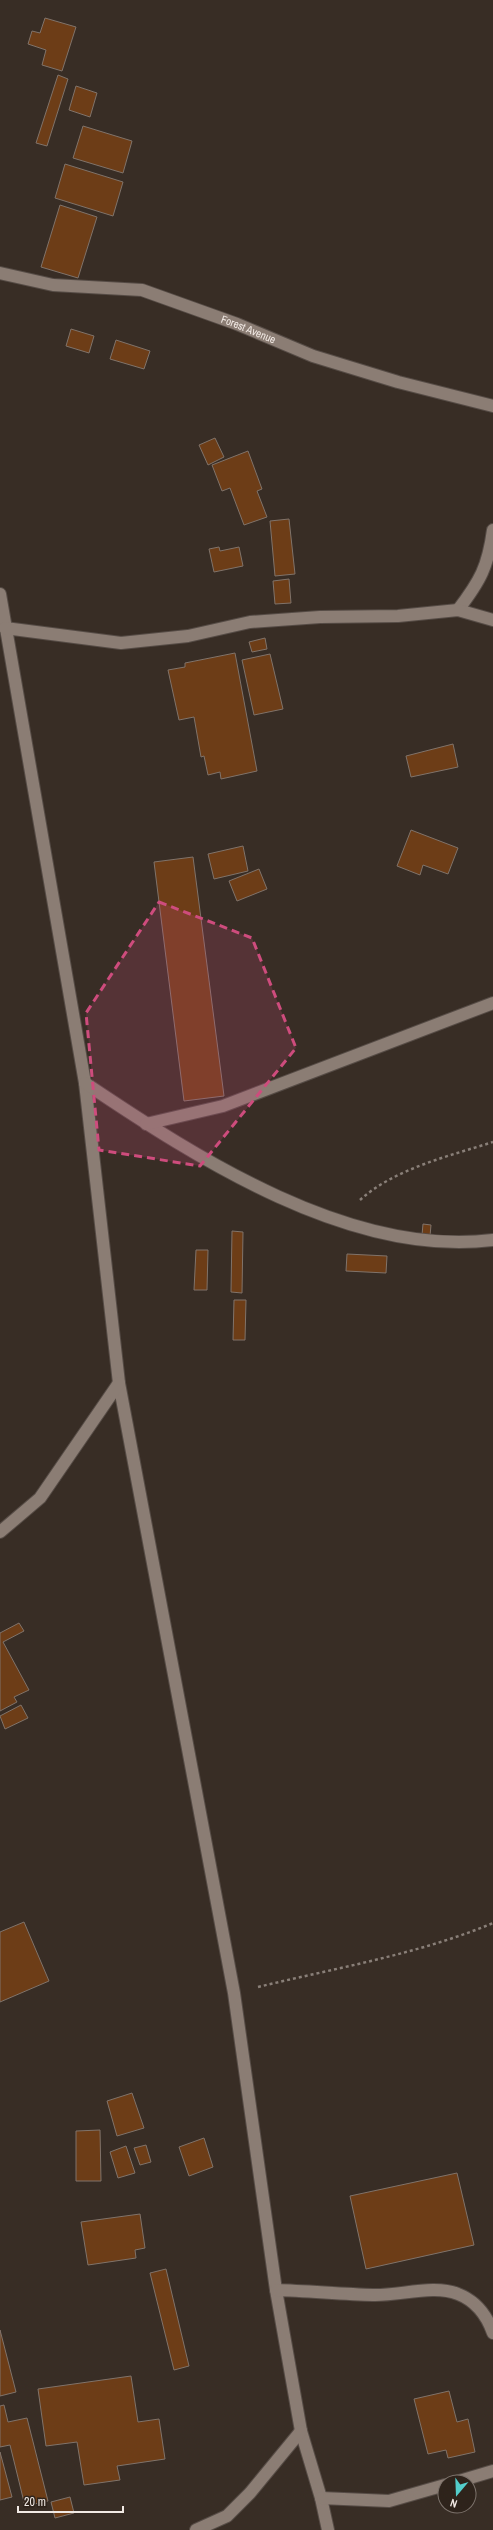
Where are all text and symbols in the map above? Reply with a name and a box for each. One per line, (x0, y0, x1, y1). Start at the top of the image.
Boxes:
street label: Forest Avenue (219, 312, 278, 347)
north arrow (437, 2474, 477, 2514)
scale bar (18, 2488, 123, 2514)
text: 20 m (24, 2494, 46, 2510)
text: N (448, 2496, 459, 2511)

